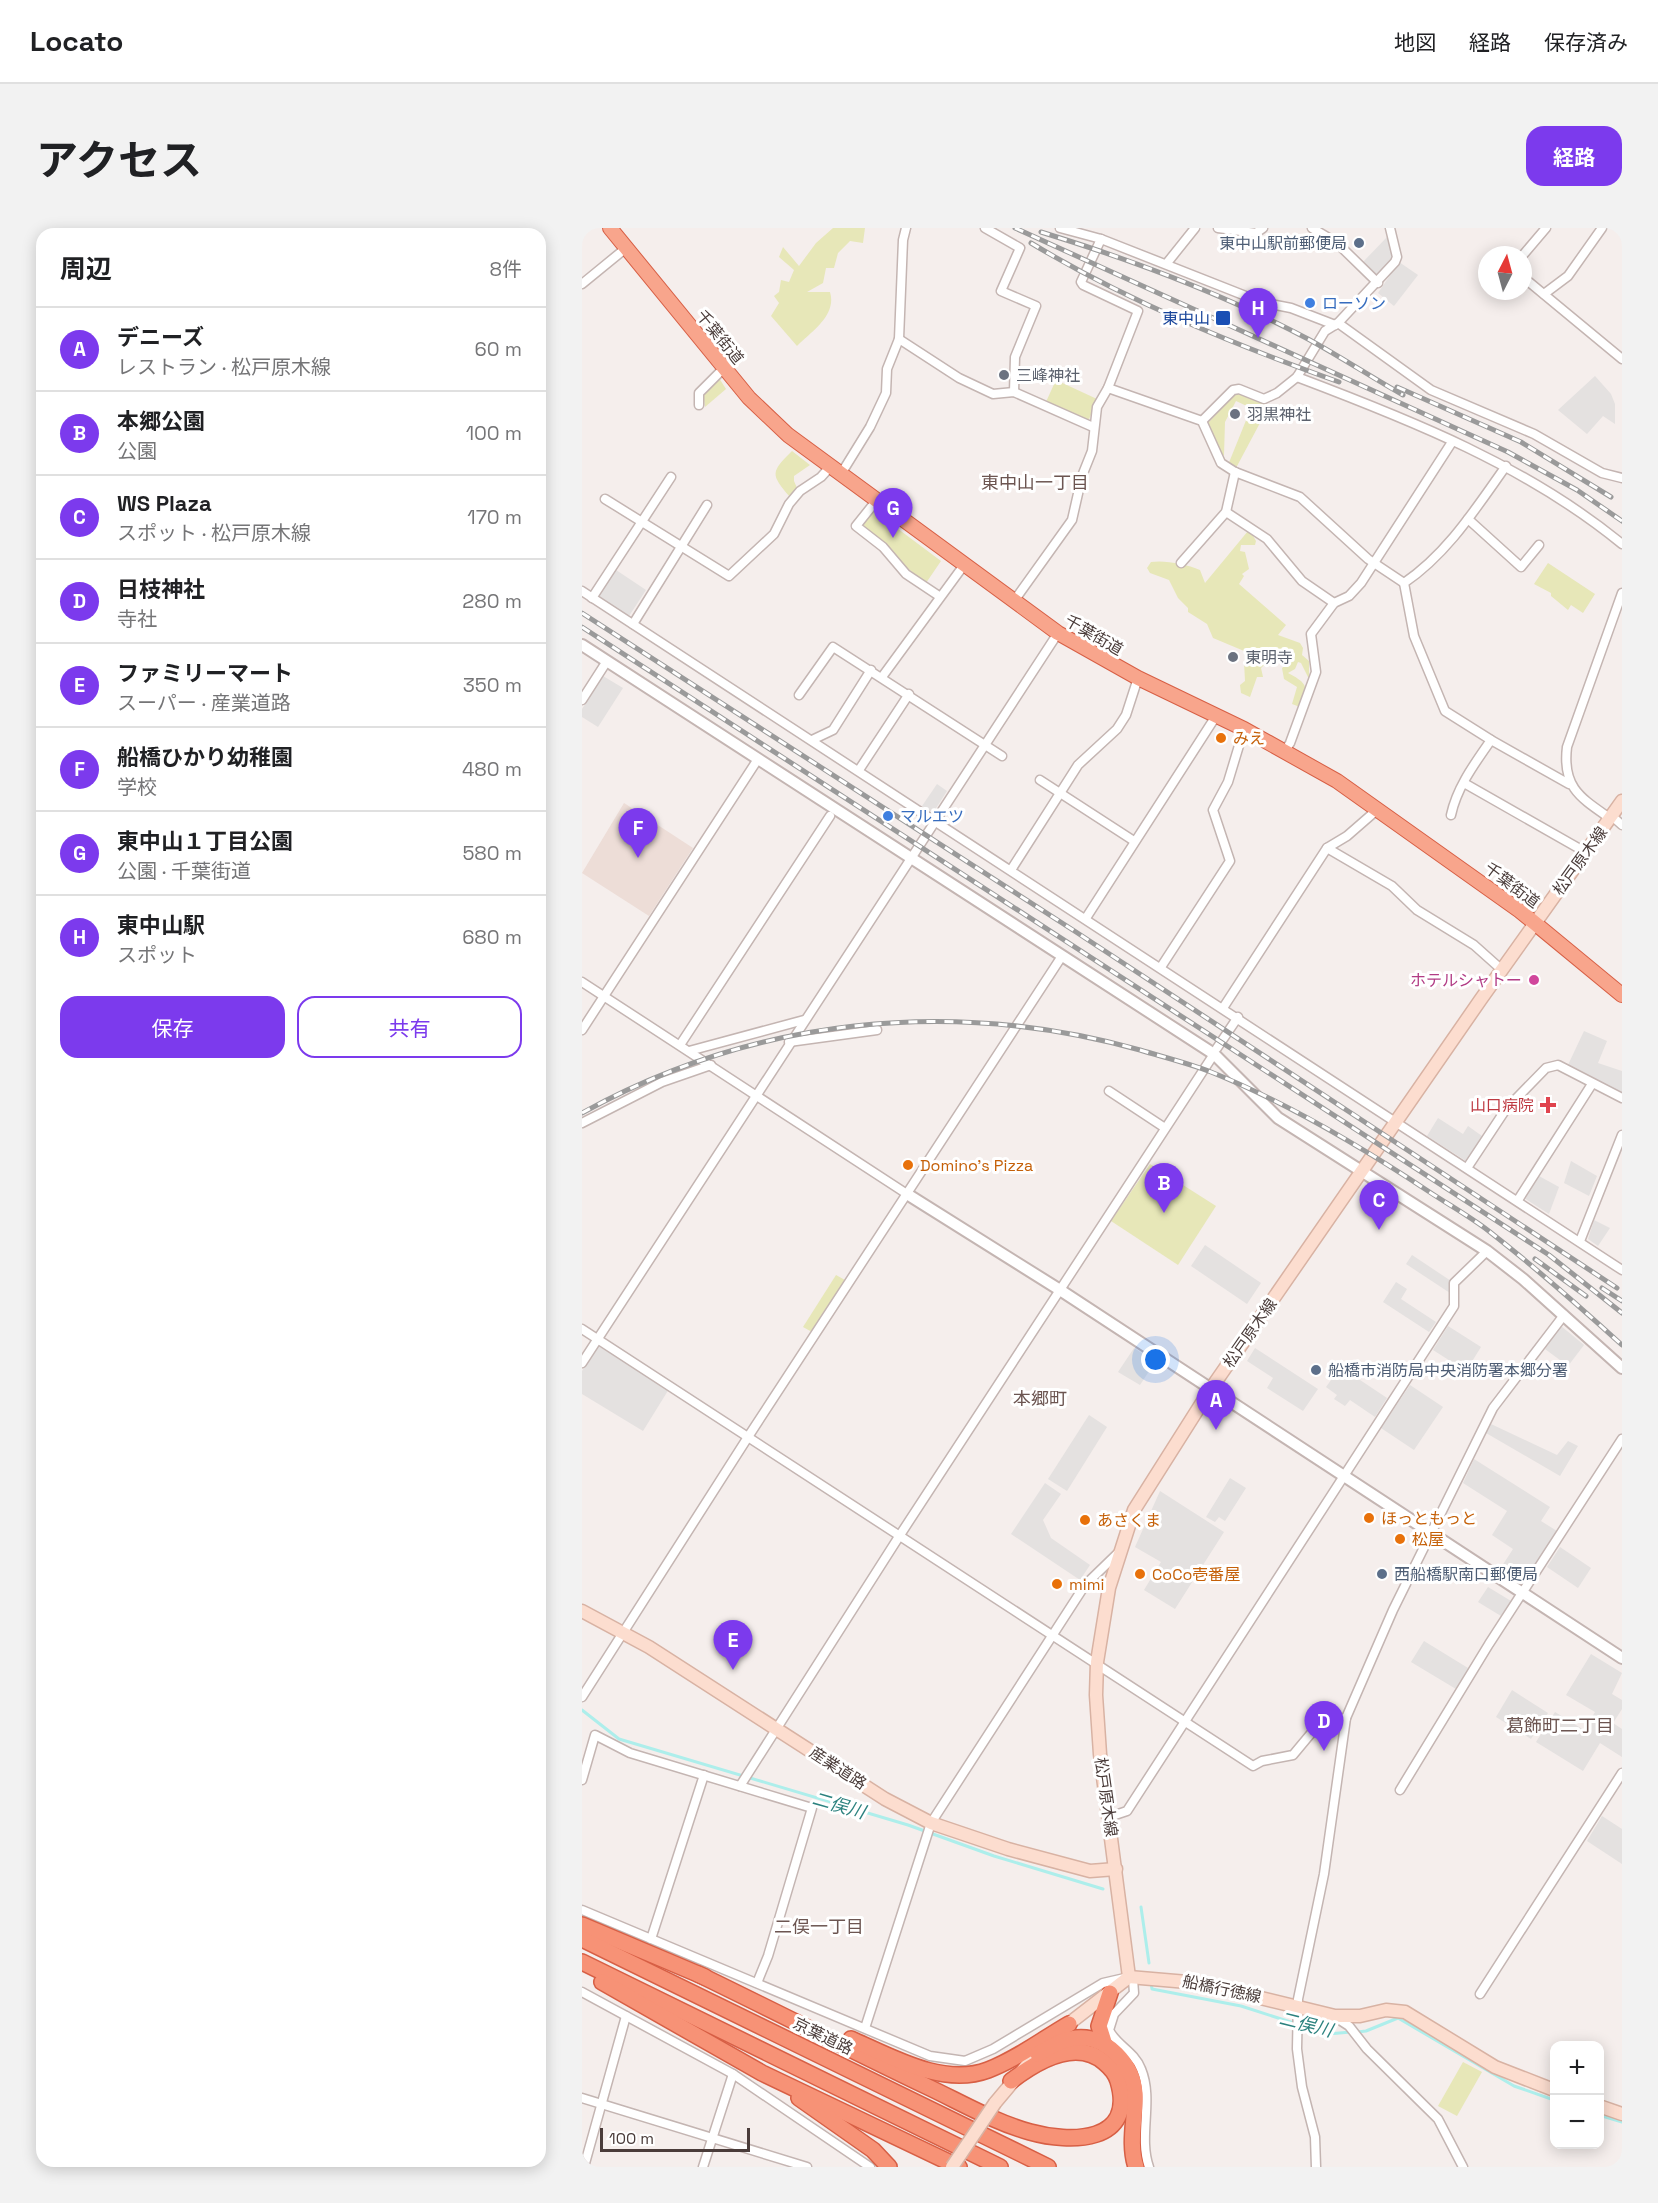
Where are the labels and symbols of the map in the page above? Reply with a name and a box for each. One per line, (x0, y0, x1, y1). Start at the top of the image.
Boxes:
place label: 東中山駅前郵便局 (1219, 233, 1347, 254)
marker: 東中山駅前郵便局 (1352, 236, 1366, 250)
north arrow (1478, 246, 1532, 300)
pin: H (1238, 288, 1278, 338)
place label: ローソン (1322, 293, 1386, 314)
marker: ローソン (1303, 296, 1317, 310)
street label: 千葉街道 (692, 306, 748, 368)
place label: 東中山 (1162, 308, 1210, 329)
marker: 東中山 (1214, 309, 1232, 327)
place label: 三峰神社 (1016, 365, 1080, 386)
marker: 三峰神社 (997, 368, 1011, 382)
place label: 羽黒神社 (1247, 404, 1311, 425)
marker: 羽黒神社 (1228, 407, 1242, 421)
district label: 東中山一丁目 (981, 471, 1089, 494)
pin: G (874, 488, 912, 538)
street label: 千葉街道 (1061, 610, 1127, 660)
place label: 東明寺 (1245, 647, 1293, 668)
marker: 東明寺 (1226, 650, 1240, 664)
place label: みえ (1233, 728, 1265, 749)
marker: みえ (1214, 731, 1228, 745)
place label: マルエツ (900, 806, 964, 827)
pin: F (618, 808, 658, 858)
marker: マルエツ (881, 809, 895, 823)
street label: 松戸原木線 (1548, 822, 1612, 900)
street label: 千葉街道 (1480, 857, 1544, 913)
place label: ホテルシャトー (1410, 970, 1522, 991)
marker: ホテルシャトー (1527, 973, 1541, 987)
place label: 山口病院 (1470, 1095, 1534, 1116)
marker: 山口病院 (1539, 1096, 1557, 1114)
place label: Domino's Pizza (920, 1155, 1033, 1176)
marker: Domino's Pizza (901, 1158, 915, 1172)
pin: B (1144, 1164, 1184, 1213)
pin: C (1360, 1180, 1398, 1230)
street label: 松戸原木線 (1218, 1294, 1282, 1372)
your location (1141, 1345, 1170, 1374)
place label: 船橋市消防局中央消防署本郷分署 (1328, 1360, 1568, 1381)
marker: 船橋市消防局中央消防署本郷分署 (1309, 1363, 1323, 1377)
pin: A (1196, 1380, 1236, 1430)
district label: 本郷町 (1013, 1387, 1067, 1410)
place label: ほっともっと (1381, 1508, 1477, 1529)
place label: あさくま (1097, 1510, 1161, 1531)
marker: ほっともっと (1362, 1511, 1376, 1525)
marker: あさくま (1078, 1513, 1092, 1527)
place label: 松屋 (1412, 1529, 1444, 1550)
marker: 松屋 (1393, 1532, 1407, 1546)
place label: CoCo壱番屋 (1152, 1564, 1240, 1585)
place label: 西船橋駅南口郵便局 (1394, 1564, 1538, 1585)
marker: CoCo壱番屋 (1133, 1567, 1147, 1581)
marker: 西船橋駅南口郵便局 (1375, 1567, 1389, 1581)
place label: mimi (1069, 1574, 1104, 1595)
marker: mimi (1050, 1577, 1064, 1591)
pin: E (714, 1620, 752, 1670)
pin: D (1304, 1702, 1344, 1751)
district label: 葛飾町二丁目 (1506, 1714, 1614, 1737)
street label: 産業道路 (805, 1742, 871, 1794)
street label: 松戸原木線 (1090, 1756, 1122, 1838)
water label: 二俣川 (810, 1787, 870, 1824)
district label: 二俣一丁目 (774, 1915, 864, 1938)
street label: 船橋行徳線 (1181, 1970, 1263, 2008)
water label: 二俣川 (1277, 2006, 1337, 2042)
street label: 京葉道路 (790, 2013, 856, 2059)
scale bar (600, 2125, 750, 2152)

